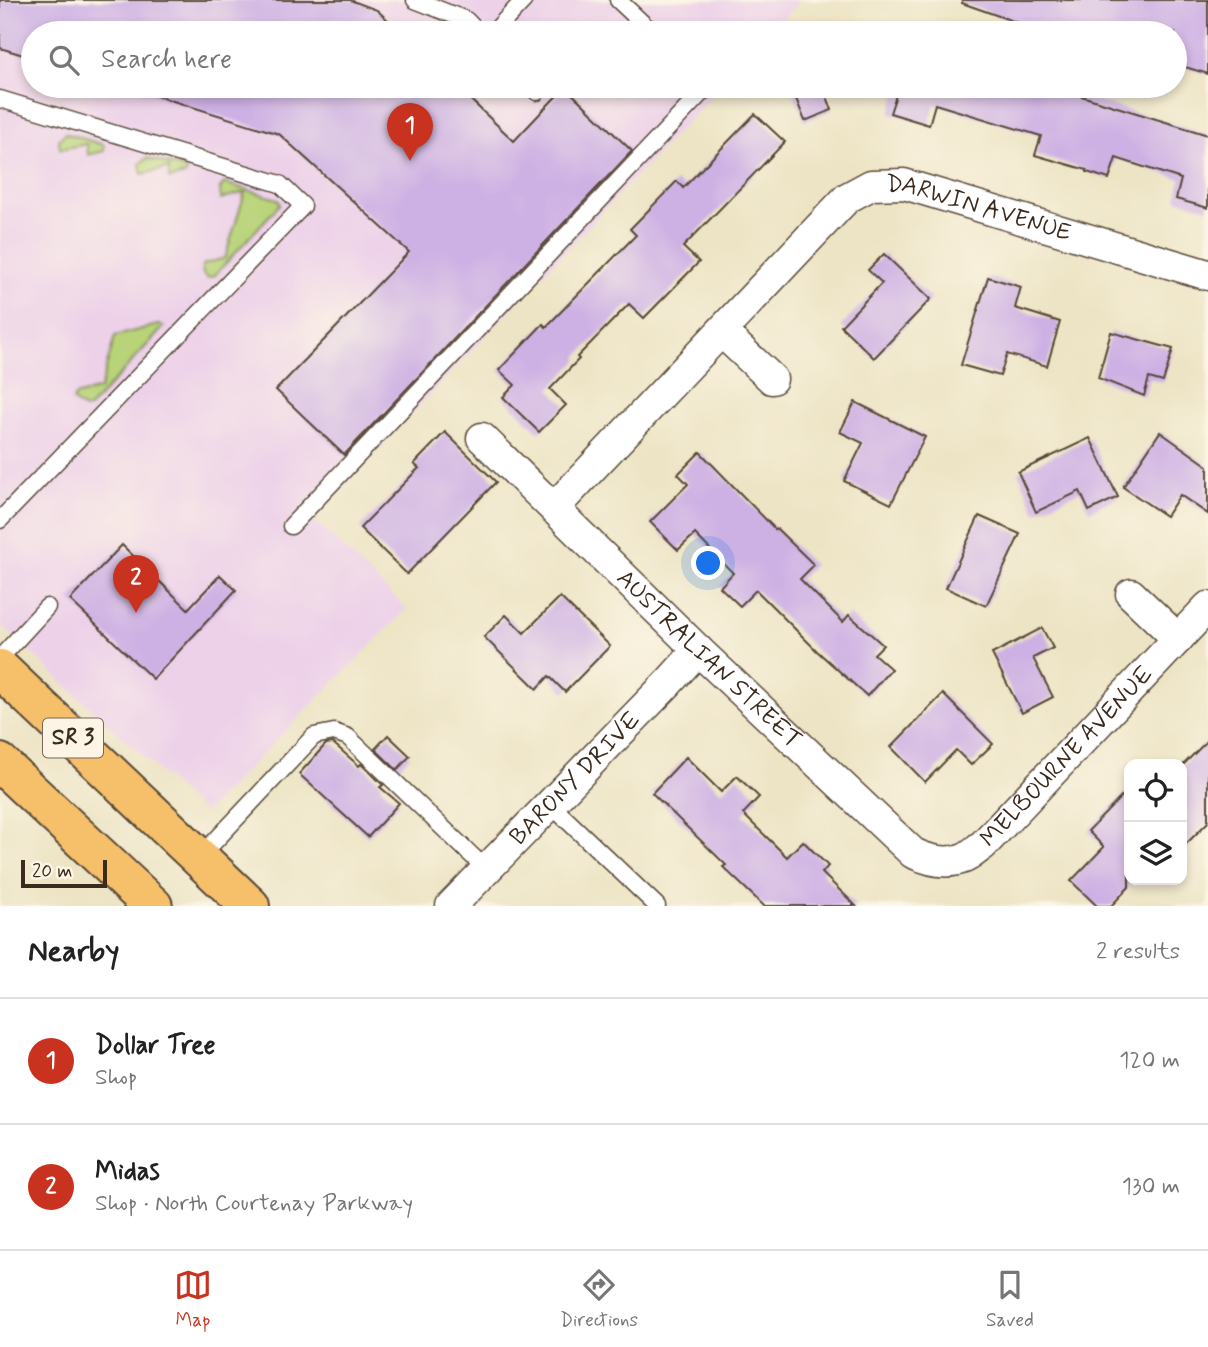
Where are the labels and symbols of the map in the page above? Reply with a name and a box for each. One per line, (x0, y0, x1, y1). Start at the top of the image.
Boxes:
pin: 1 (387, 103, 433, 161)
street label: DARWIN AVENUE (886, 169, 1075, 249)
your location (691, 546, 725, 580)
pin: 2 (113, 555, 159, 613)
street label: AUSTRALIAN STREET (610, 563, 808, 755)
street label: MELBOURNE AVENUE (973, 659, 1160, 854)
street label: BARONY DRIVE (503, 705, 647, 852)
road number: SR 3 (43, 718, 103, 758)
scale bar (21, 857, 107, 889)

